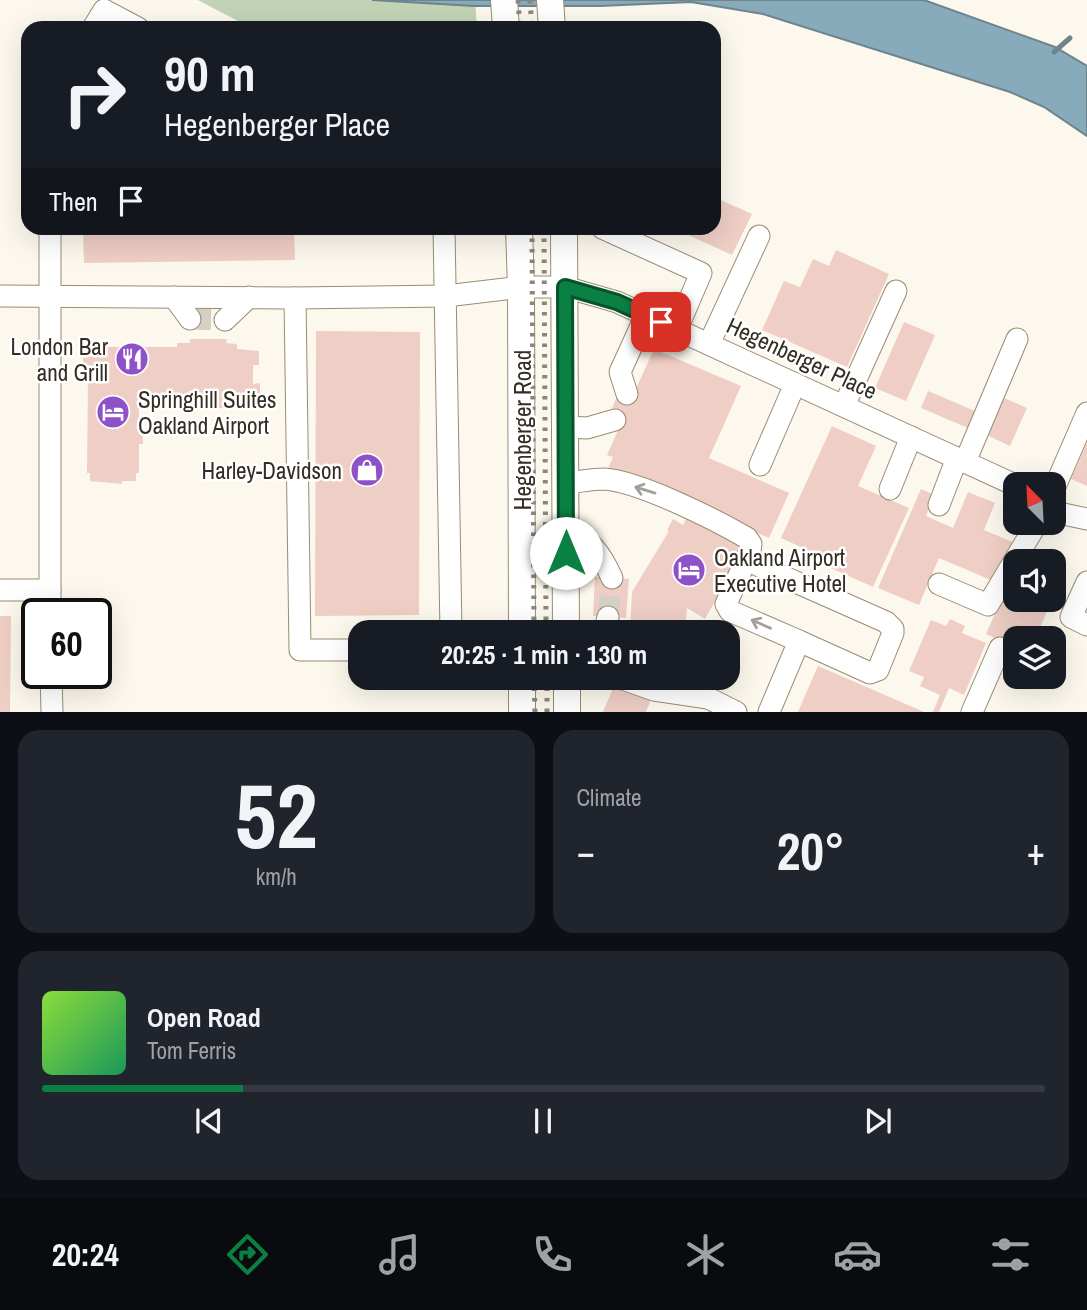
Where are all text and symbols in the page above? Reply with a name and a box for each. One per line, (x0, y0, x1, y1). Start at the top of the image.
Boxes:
text: 90 m (164, 40, 256, 106)
icon: right (49, 49, 140, 140)
text: Hegenberger Place (164, 103, 390, 146)
icon: arrive (112, 182, 150, 220)
text: Then (49, 184, 98, 219)
pin (631, 292, 691, 352)
icon: arrive (642, 303, 680, 341)
street label: Hegenberger Place (722, 310, 882, 406)
place label: London Bar and Grill (10, 331, 109, 388)
restaurant icon: London Bar and Grill (113, 340, 151, 378)
street label: Hegenberger Road (507, 350, 538, 510)
place label: Springhill Suites Oakland Airport (138, 384, 276, 441)
hotel icon: Springhill Suites Oakland Airport (94, 393, 132, 431)
shop icon: Harley-Davidson (348, 451, 386, 489)
place label: Harley-Davidson (202, 455, 342, 486)
north arrow (1003, 472, 1066, 536)
map controls (1003, 472, 1066, 689)
one-way arrow (634, 483, 656, 496)
position arrow (529, 516, 603, 590)
place label: Oakland Airport Executive Hotel (714, 542, 846, 599)
button: sound (1003, 549, 1066, 612)
hotel icon: Oakland Airport Executive Hotel (670, 551, 708, 589)
speed limit sign: 60 (21, 598, 112, 689)
one-way arrow (751, 617, 773, 630)
button: layers (1003, 626, 1066, 689)
text: 20:25 · 1 min · 130 m (441, 637, 647, 672)
text: 52 (235, 754, 318, 876)
text: Climate (577, 782, 641, 813)
text: 20° (777, 816, 845, 886)
text: − (577, 826, 595, 877)
text: + (1027, 826, 1045, 877)
text: km/h (256, 861, 297, 892)
text: Open Road (147, 1000, 261, 1035)
text: Tom Ferris (147, 1035, 236, 1066)
icon: previous (190, 1102, 228, 1140)
icon: pause (524, 1102, 562, 1140)
icon: next (859, 1102, 897, 1140)
icon: directions (223, 1230, 272, 1279)
icon: music (375, 1230, 424, 1279)
icon: phone (528, 1230, 577, 1279)
icon: climate (681, 1230, 730, 1279)
icon: car (833, 1230, 882, 1279)
icon: filters (986, 1230, 1035, 1279)
text: 20:24 (52, 1233, 119, 1276)

